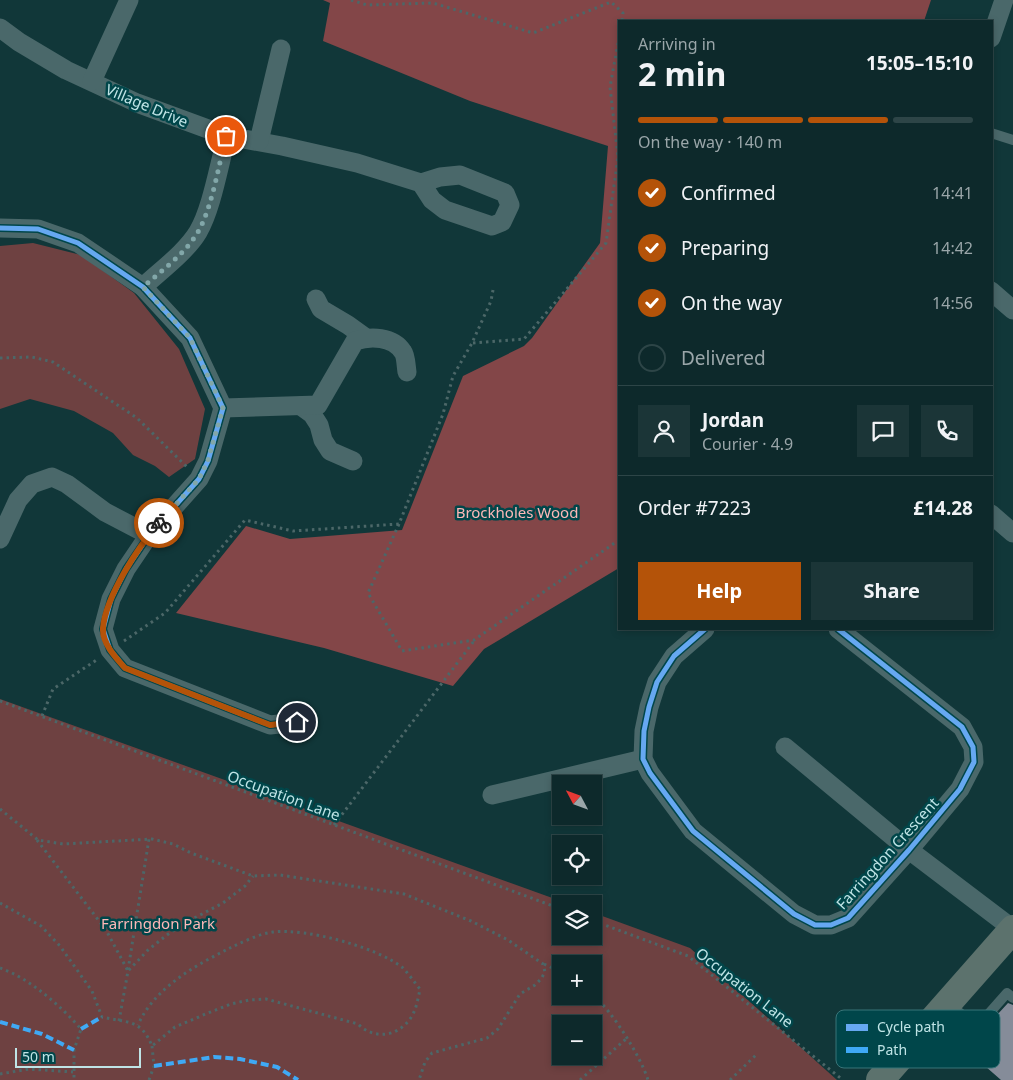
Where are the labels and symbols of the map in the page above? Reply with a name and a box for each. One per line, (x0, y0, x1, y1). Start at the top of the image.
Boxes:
street label: Village Drive (103, 79, 191, 131)
pin (205, 115, 247, 157)
courier (134, 498, 184, 548)
park label: Brockholes Wood (456, 502, 578, 522)
pin (276, 701, 318, 743)
street label: Occupation Lane (225, 765, 343, 825)
north arrow (552, 775, 602, 825)
street label: Farringdon Crescent (831, 792, 943, 913)
park label: Farringdon Park (101, 913, 215, 933)
street label: Occupation Lane (692, 943, 798, 1031)
legend (836, 1010, 1000, 1068)
text: Cycle path (877, 1017, 945, 1036)
text: Path (877, 1040, 907, 1059)
scale bar (15, 1045, 141, 1068)

